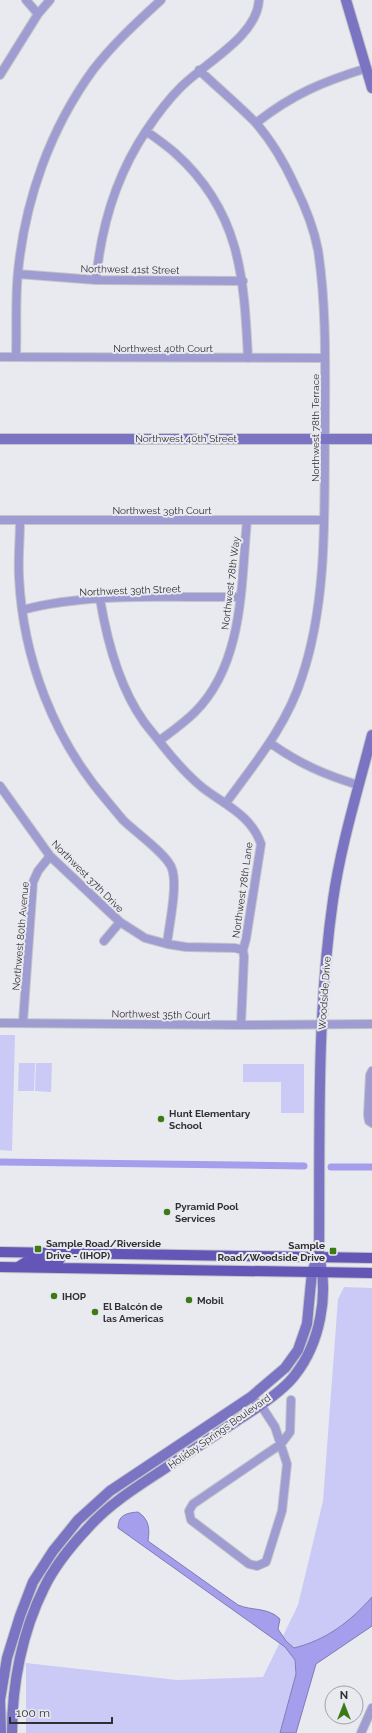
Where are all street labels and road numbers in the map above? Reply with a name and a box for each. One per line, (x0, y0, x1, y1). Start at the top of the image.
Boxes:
street label: Northwest 41st Street (80, 263, 180, 276)
street label: Northwest 40th Court (113, 343, 213, 354)
street label: Northwest 78th Terrace (310, 374, 321, 482)
street label: Northwest 40th Street (135, 433, 238, 444)
street label: Northwest 39th Court (112, 505, 212, 516)
street label: Northwest 78th Way (219, 535, 242, 630)
street label: Northwest 39th Street (79, 583, 182, 598)
street label: Northwest 37th Drive (49, 838, 126, 915)
street label: Northwest 78th Lane (230, 841, 255, 939)
street label: Northwest 80th Avenue (10, 881, 31, 991)
street label: Woodside Drive (316, 956, 333, 1030)
street label: Northwest 35th Court (111, 1008, 211, 1021)
street label: Holiday Springs Boulevard (166, 1392, 272, 1471)

